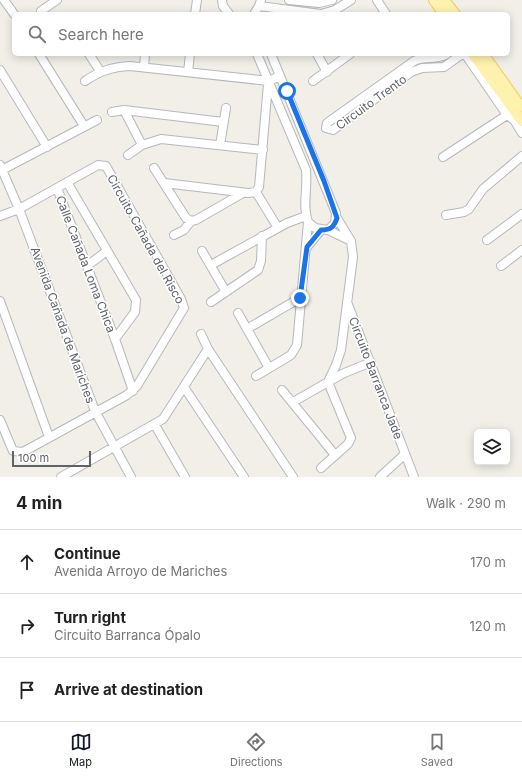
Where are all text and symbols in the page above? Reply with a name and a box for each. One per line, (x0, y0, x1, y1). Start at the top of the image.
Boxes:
search box (12, 12, 510, 56)
icon: search (26, 23, 48, 45)
text: Search here (58, 25, 144, 44)
street label: Circuito Trento (333, 71, 409, 133)
route start (278, 82, 296, 100)
street label: Circuito Cañada del Risco (104, 172, 188, 306)
street label: Calle Cañada Loma Chica (53, 193, 119, 335)
street label: Avenida Cañada de Mariches (28, 245, 98, 405)
route end (291, 289, 309, 307)
street label: Circuito Barranca Jade (346, 315, 406, 441)
map controls (474, 429, 510, 465)
button: layers (474, 429, 510, 465)
scale bar (12, 449, 91, 468)
text: 100 m (18, 451, 49, 465)
text: 4 min (16, 493, 62, 513)
text: Walk · 290 m (426, 495, 506, 511)
text: Continue (54, 544, 121, 563)
icon: ahead (16, 551, 38, 573)
text: 170 m (470, 554, 506, 570)
text: Avenida Arroyo de Mariches (54, 563, 227, 579)
text: Turn right (54, 608, 126, 627)
icon: right (16, 615, 38, 637)
text: 120 m (470, 618, 506, 634)
text: Circuito Barranca Ópalo (54, 627, 201, 643)
icon: arrive (16, 679, 38, 701)
text: Arrive at destination (54, 680, 203, 699)
tab: Map (69, 731, 92, 769)
tab: Directions (230, 731, 283, 769)
tab: Saved (421, 731, 453, 769)

